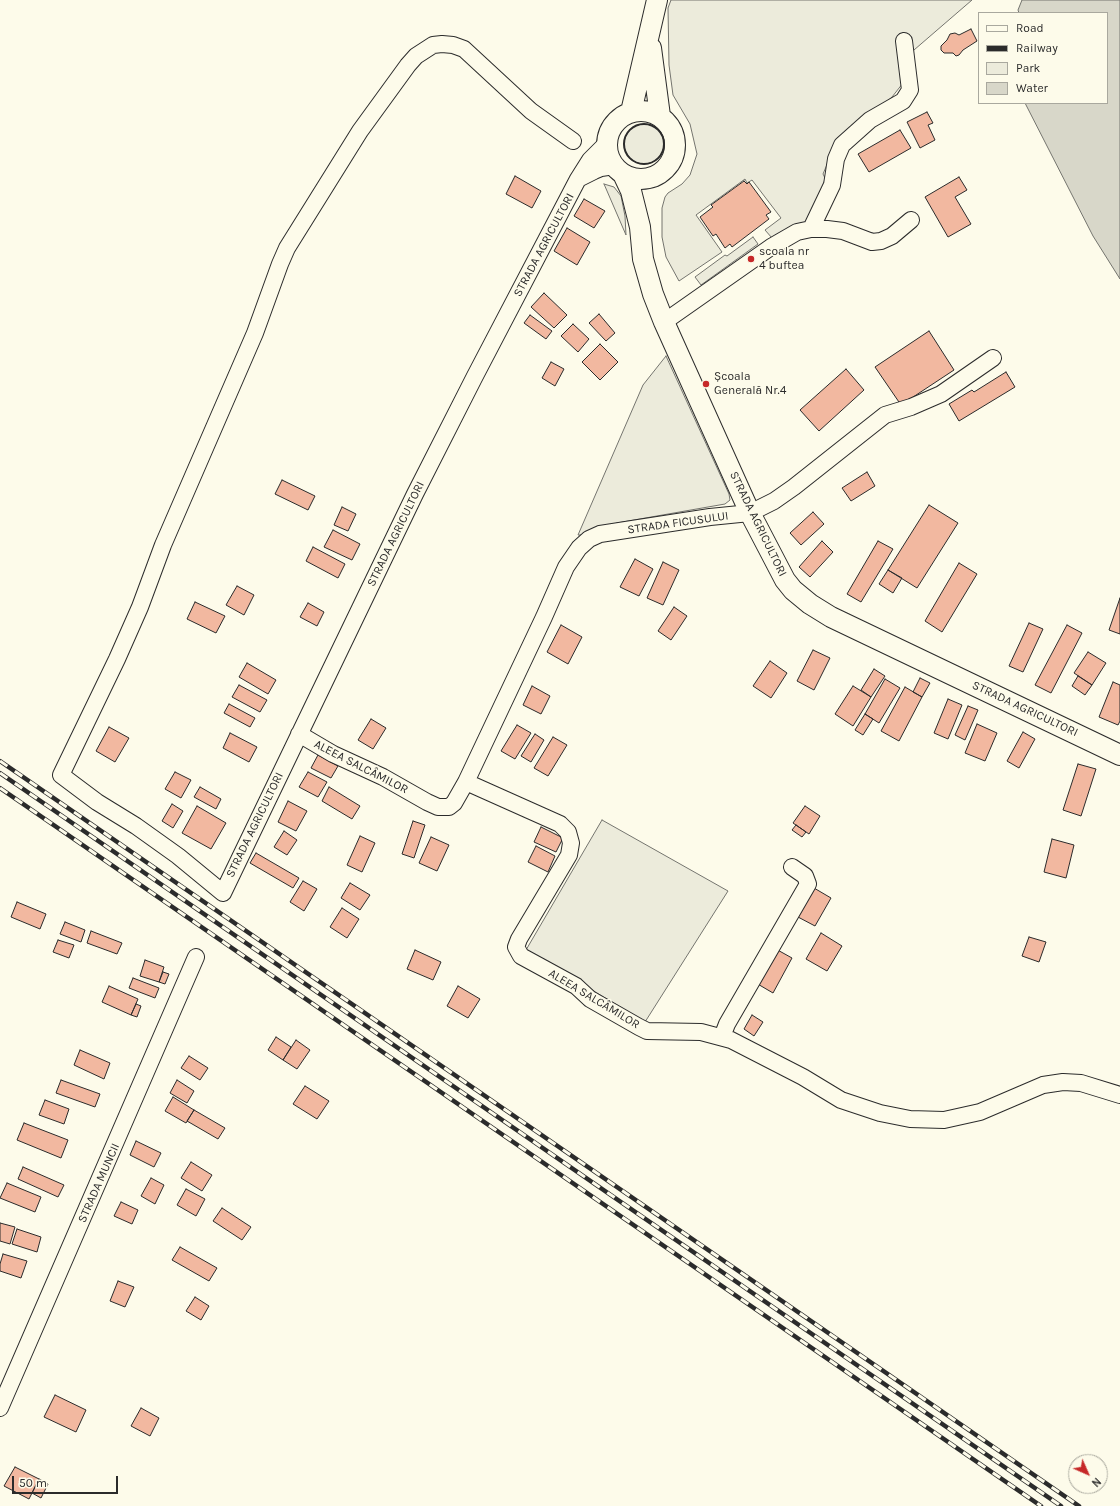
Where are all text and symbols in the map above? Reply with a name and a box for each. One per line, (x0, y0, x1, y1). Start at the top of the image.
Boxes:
legend (978, 12, 1108, 104)
text: Road (1016, 21, 1044, 35)
text: Railway (1016, 41, 1058, 55)
text: Park (1016, 61, 1040, 75)
text: Water (1016, 81, 1048, 95)
street label: STRADA AGRICULTORI (511, 191, 577, 299)
place label: scoala nr 4 buftea (759, 245, 809, 273)
marker: scoala nr 4 buftea (746, 254, 756, 264)
place label: Școala Generală Nr.4 (714, 370, 786, 398)
marker: Școala Generală Nr.4 (701, 379, 711, 389)
street label: STRADA AGRICULTORI (726, 469, 790, 579)
street label: STRADA AGRICULTORI (364, 479, 428, 589)
street label: STRADA FICUSULUI (627, 509, 729, 537)
street label: STRADA AGRICULTORI (970, 678, 1080, 740)
street label: ALEEA SALCÂMILOR (311, 737, 411, 797)
street label: STRADA AGRICULTORI (223, 770, 287, 880)
street label: ALEEA SALCÂMILOR (546, 966, 642, 1032)
street label: STRADA MUNCII (75, 1141, 123, 1225)
north arrow (1068, 1454, 1108, 1494)
scale bar (14, 1468, 120, 1494)
text: N (1089, 1475, 1104, 1490)
text: 50 m (19, 1476, 47, 1490)

